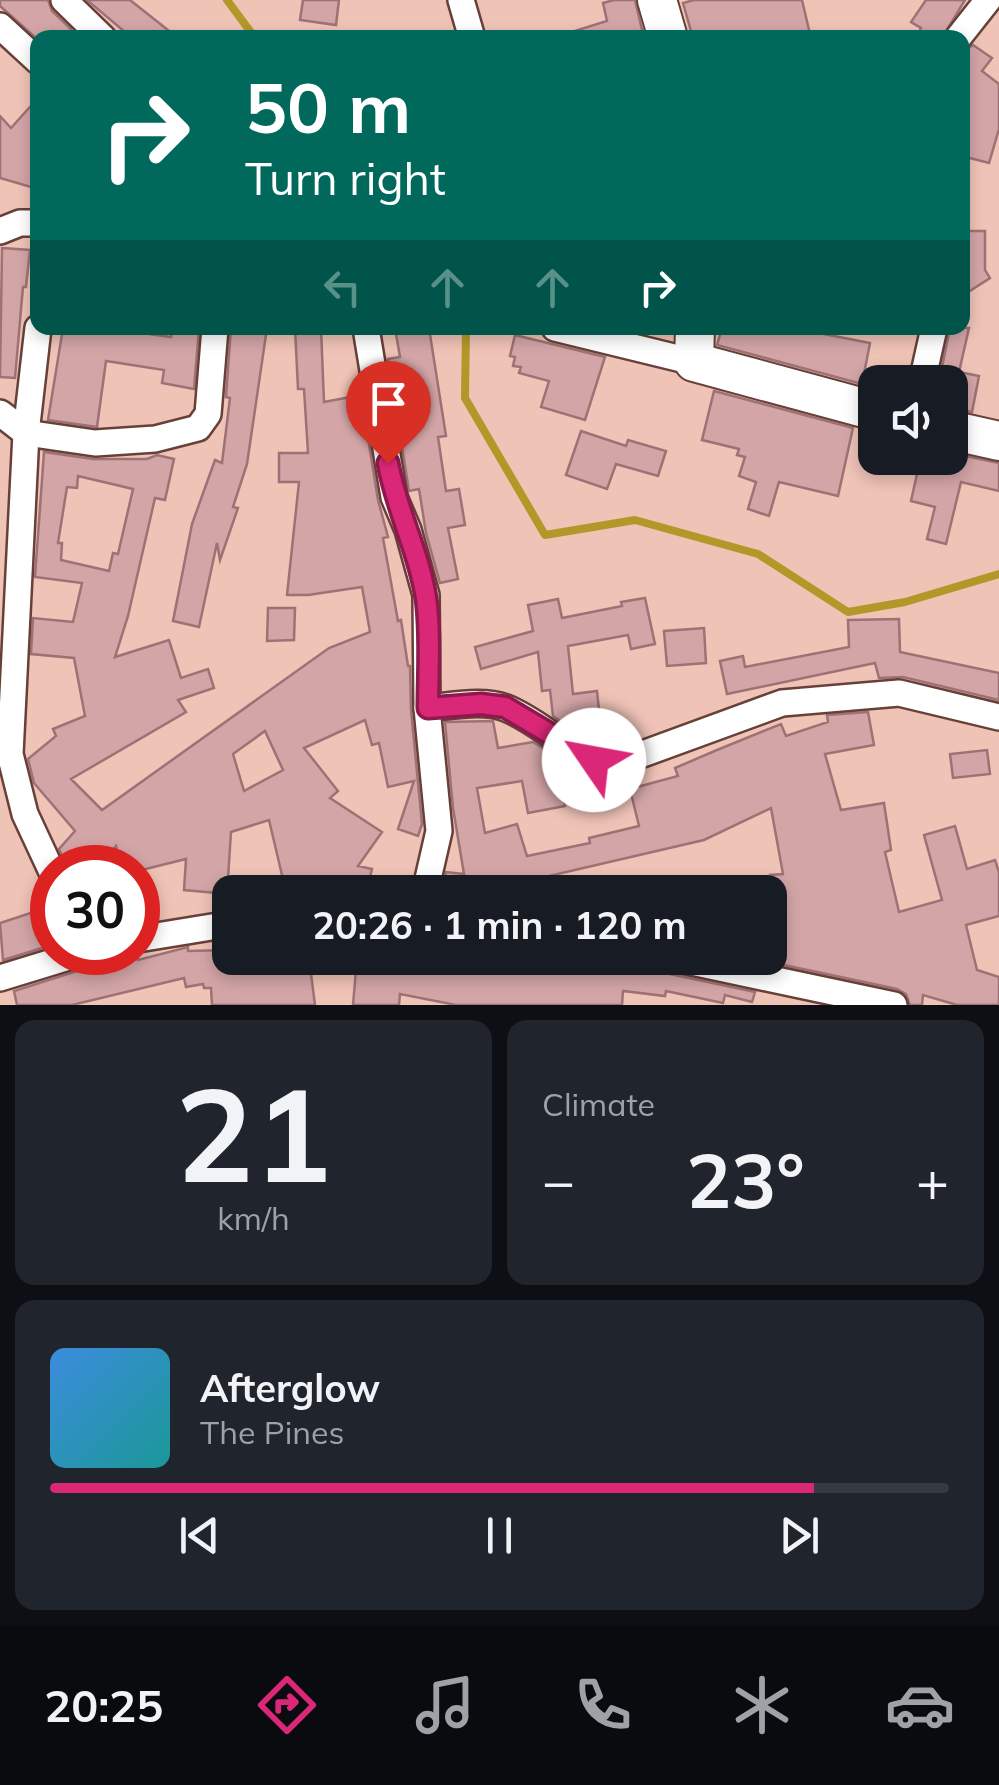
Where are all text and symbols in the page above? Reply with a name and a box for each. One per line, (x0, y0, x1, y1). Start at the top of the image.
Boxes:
text: 50 m (245, 63, 411, 151)
icon: right (80, 70, 210, 200)
text: Turn right (245, 150, 446, 206)
icon: left (315, 260, 370, 315)
icon: ahead (420, 260, 475, 315)
icon: ahead (525, 260, 580, 315)
icon: right (630, 260, 685, 315)
pin (346, 361, 431, 464)
map controls (858, 365, 968, 475)
button: sound (858, 365, 968, 475)
icon: arrive (361, 376, 416, 431)
position arrow (542, 708, 646, 812)
speed limit sign: 30 (30, 845, 160, 975)
text: 20:26 · 1 min · 120 m (312, 901, 687, 949)
text: 21 (175, 1051, 332, 1215)
text: Climate (542, 1084, 655, 1124)
text: 23° (686, 1133, 805, 1227)
text: − (542, 1146, 575, 1215)
text: + (916, 1146, 949, 1215)
text: km/h (217, 1198, 290, 1238)
text: Afterglow (200, 1364, 380, 1412)
text: The Pines (200, 1412, 344, 1452)
icon: previous (172, 1508, 227, 1563)
icon: pause (472, 1508, 527, 1563)
icon: next (772, 1508, 827, 1563)
icon: directions (252, 1670, 322, 1740)
icon: music (410, 1670, 480, 1740)
icon: phone (568, 1670, 638, 1740)
icon: climate (727, 1670, 797, 1740)
icon: car (885, 1670, 955, 1740)
text: 20:25 (44, 1677, 163, 1733)

